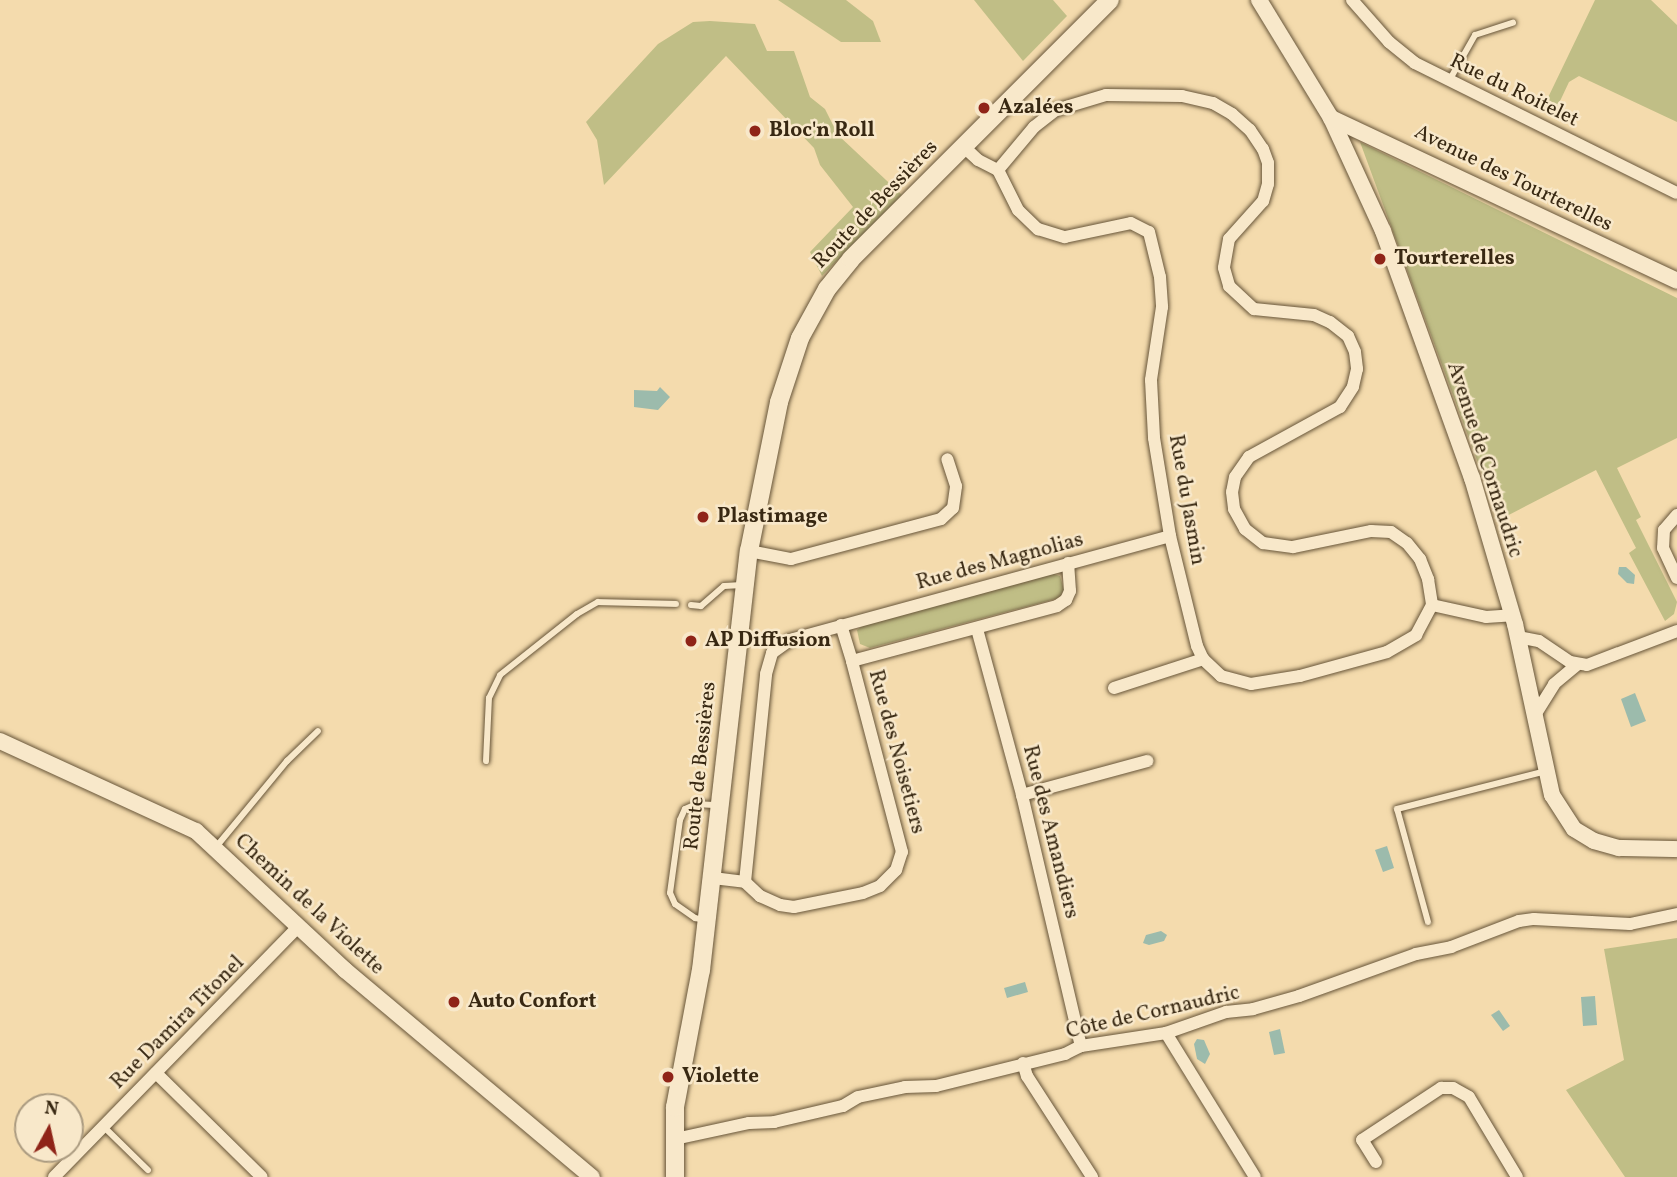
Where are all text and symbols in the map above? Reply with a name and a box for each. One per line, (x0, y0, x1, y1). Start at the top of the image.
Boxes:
street label: Rue du Roitelet (1445, 49, 1583, 133)
place label: Azalées (998, 95, 1073, 121)
marker: Azalées (976, 100, 992, 116)
place label: Bloc'n Roll (769, 118, 875, 144)
street label: Avenue des Tourterelles (1410, 120, 1616, 238)
marker: Bloc'n Roll (747, 123, 763, 139)
street label: Route de Bessières (808, 135, 944, 275)
place label: Tourterelles (1394, 246, 1515, 272)
marker: Tourterelles (1372, 251, 1388, 267)
street label: Avenue de Cornaudric (1441, 359, 1527, 561)
street label: Rue du Jasmin (1162, 433, 1210, 567)
place label: Plastimage (717, 504, 828, 530)
marker: Plastimage (695, 509, 711, 525)
street label: Rue des Magnolias (914, 528, 1086, 596)
place label: AP Diffusion (705, 628, 831, 654)
marker: AP Diffusion (683, 633, 699, 649)
street label: Rue des Noisetiers (862, 667, 930, 837)
street label: Route de Bessières (680, 680, 722, 852)
street label: Rue des Amandiers (1016, 743, 1084, 921)
street label: Chemin de la Violette (229, 829, 389, 981)
street label: Rue Damira Titonel (106, 951, 250, 1095)
street label: Côte de Cornaudric (1064, 981, 1242, 1045)
place label: Auto Confort (468, 989, 596, 1015)
marker: Auto Confort (446, 994, 462, 1010)
place label: Violette (682, 1064, 759, 1090)
marker: Violette (660, 1069, 676, 1085)
north arrow (14, 1093, 84, 1163)
text: N (43, 1095, 60, 1123)

